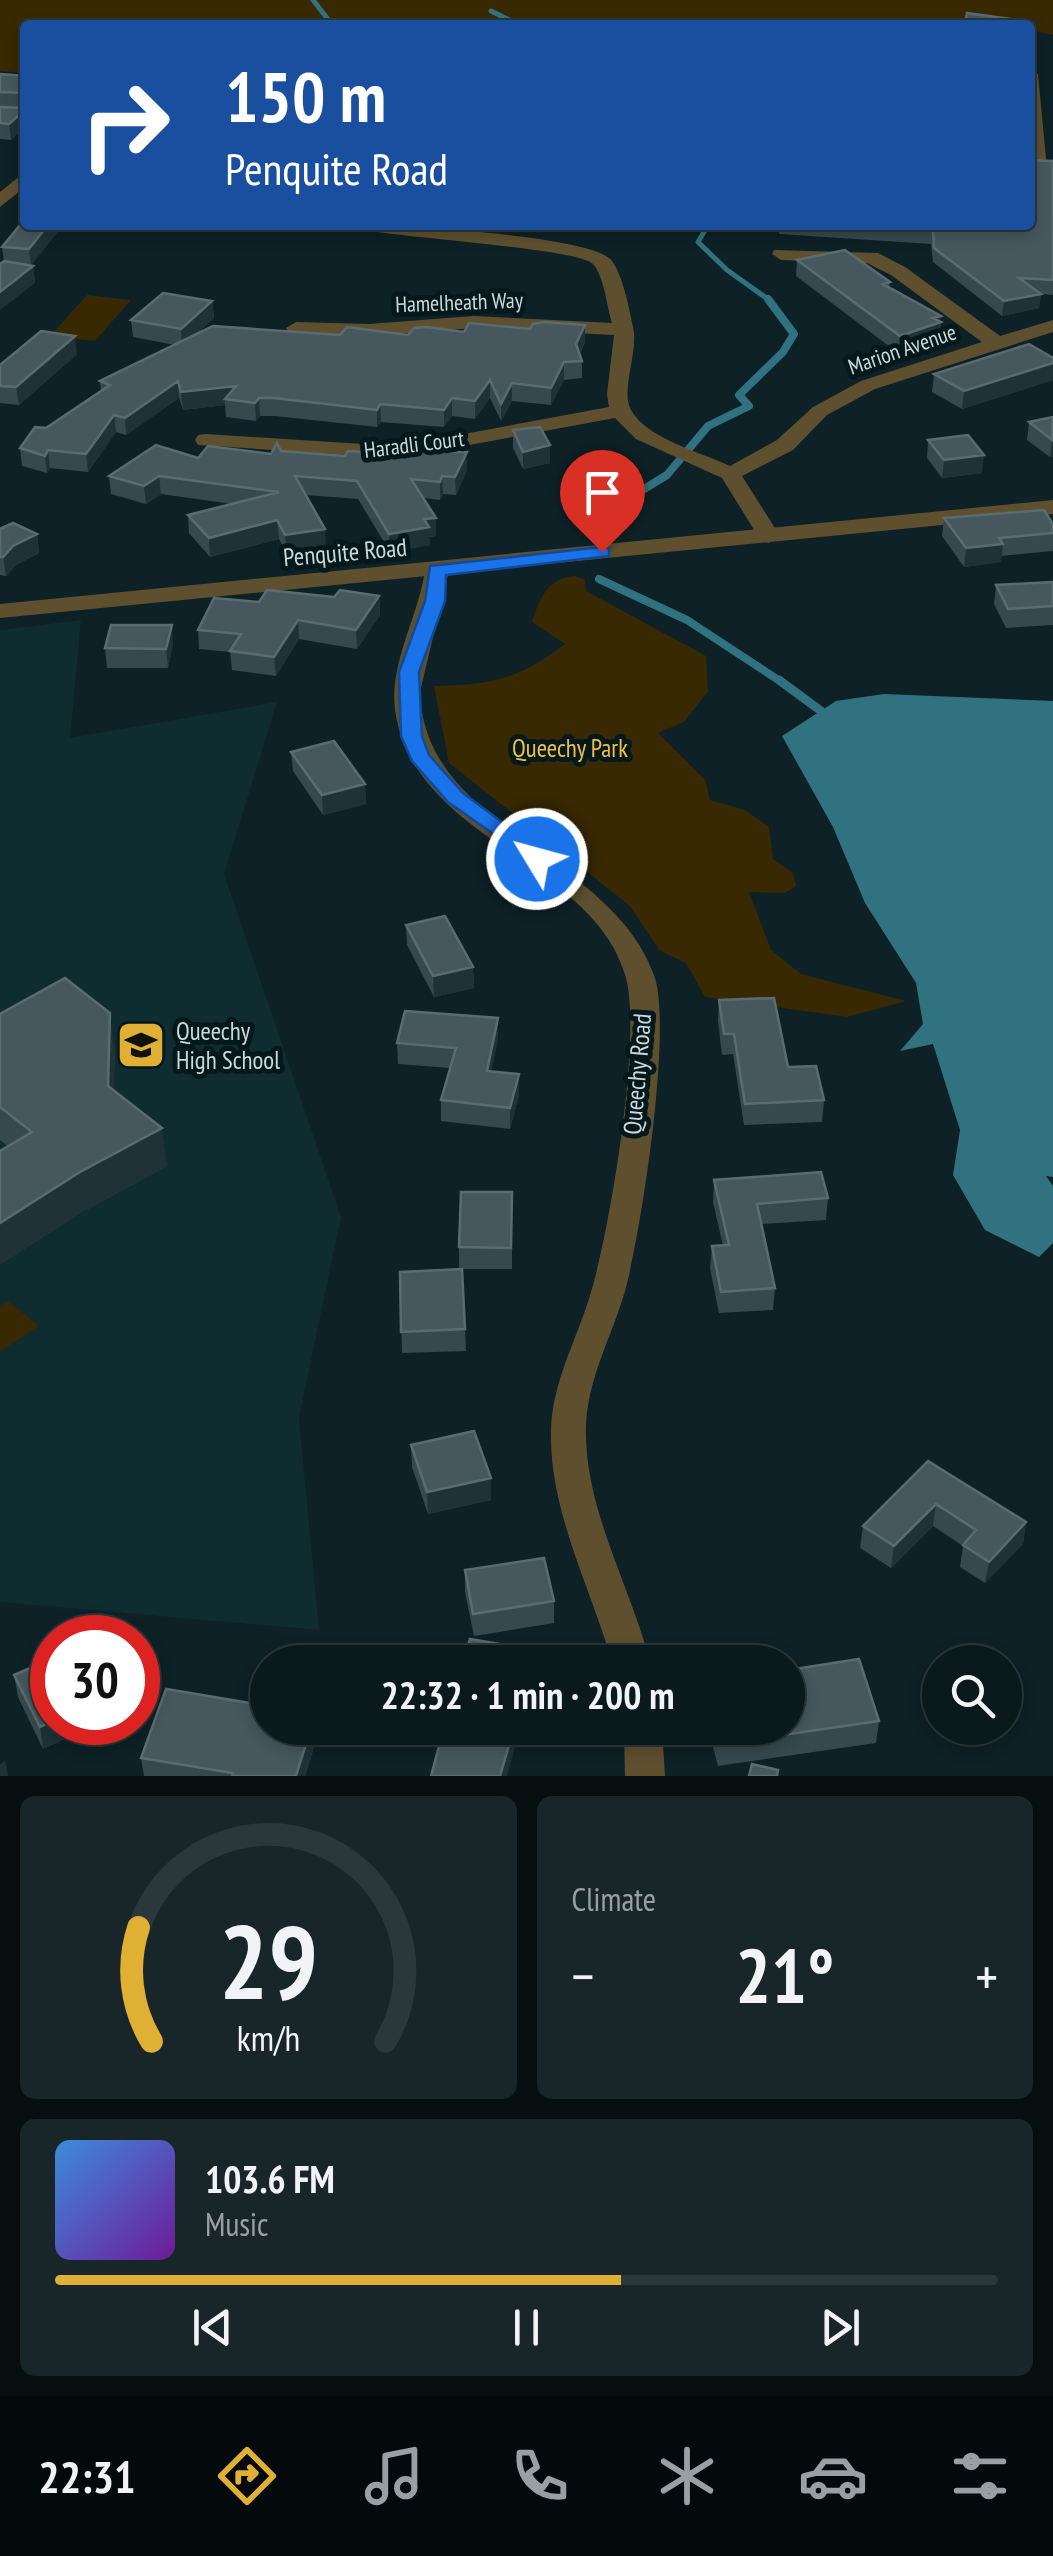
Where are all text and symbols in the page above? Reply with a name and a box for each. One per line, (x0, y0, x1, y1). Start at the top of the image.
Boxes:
text: 150 m (225, 51, 386, 141)
icon: right (60, 60, 190, 190)
text: Penquite Road (225, 139, 448, 197)
street label: Hamelheath Way (395, 286, 524, 318)
street label: Marion Avenue (844, 317, 960, 381)
street label: Haradli Court (362, 424, 466, 464)
pin (560, 450, 645, 553)
icon: arrive (575, 465, 630, 520)
street label: Penquite Road (282, 531, 408, 573)
park label: Queechy Park (512, 732, 628, 764)
position arrow (485, 807, 589, 911)
street label: Queechy Road (616, 1012, 658, 1136)
place label: Queechy High School (176, 1015, 280, 1076)
school or university icon: Queechy High School (115, 1019, 167, 1071)
speed limit sign: 30 (30, 1615, 160, 1745)
map controls (922, 1645, 1022, 1745)
button: search (922, 1645, 1022, 1745)
text: 22:32 · 1 min · 200 m (381, 1670, 674, 1719)
text: Climate (572, 1878, 656, 1920)
text: 29 (219, 1893, 318, 2028)
text: 21° (735, 1927, 834, 2024)
text: − (572, 1940, 594, 2011)
text: + (975, 1940, 998, 2011)
text: km/h (237, 2015, 300, 2061)
text: 103.6 FM (205, 2154, 335, 2203)
text: Music (205, 2203, 268, 2245)
icon: previous (185, 2300, 240, 2355)
icon: pause (499, 2300, 554, 2355)
icon: next (813, 2300, 868, 2355)
icon: directions (212, 2441, 282, 2511)
icon: music (359, 2441, 429, 2511)
icon: phone (505, 2441, 575, 2511)
icon: climate (652, 2441, 722, 2511)
icon: car (798, 2441, 868, 2511)
icon: filters (945, 2441, 1015, 2511)
text: 22:31 (38, 2447, 136, 2505)

